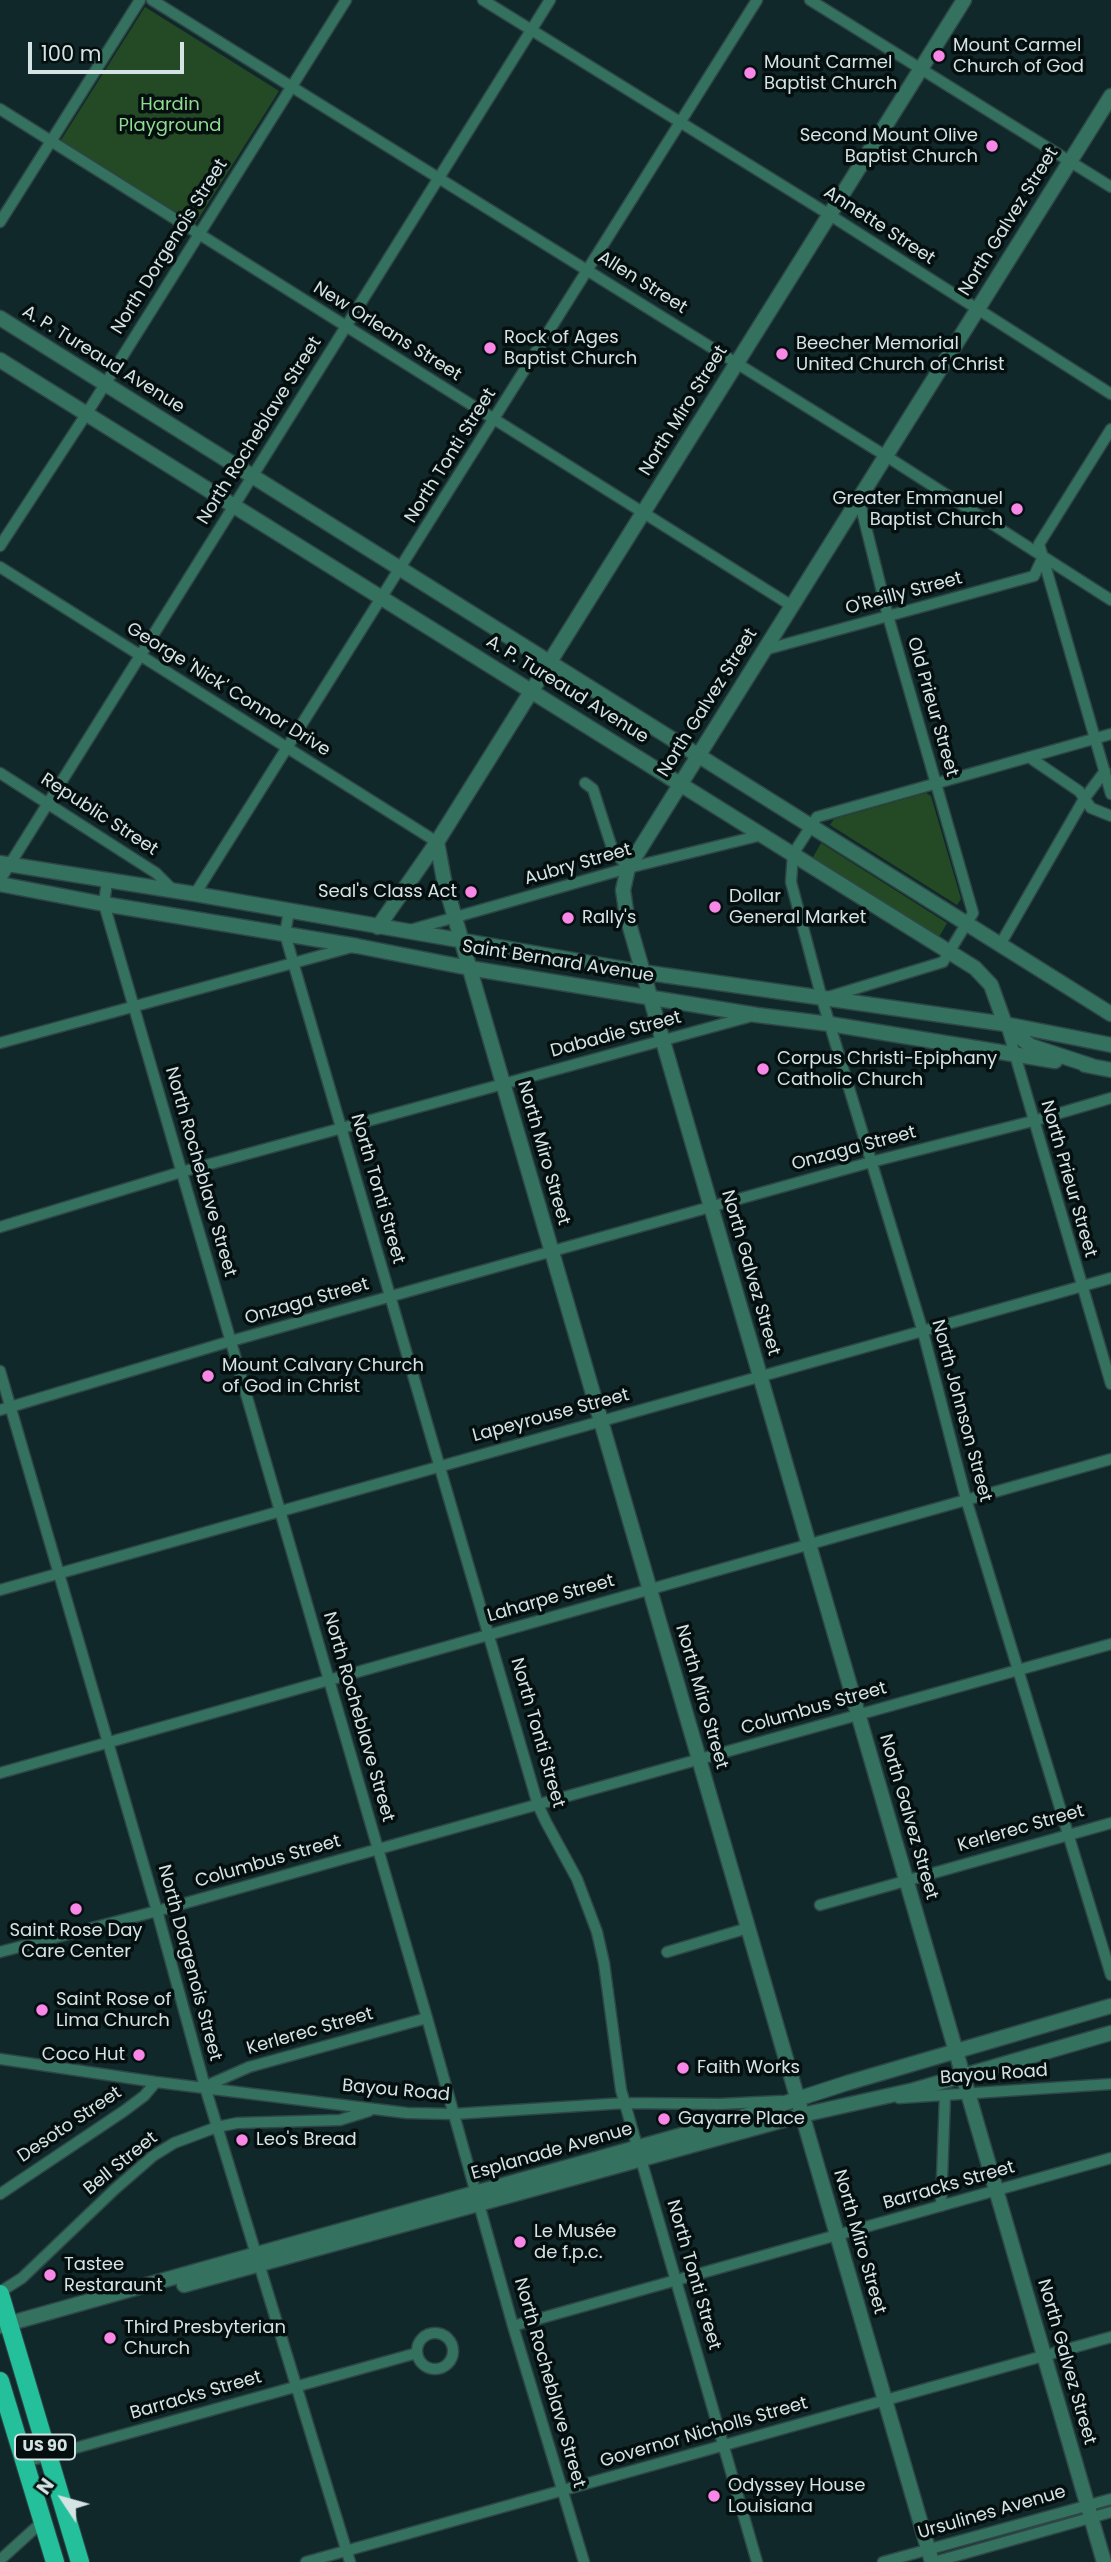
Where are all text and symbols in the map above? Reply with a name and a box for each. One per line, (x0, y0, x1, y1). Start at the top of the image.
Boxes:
scale bar (32, 28, 187, 72)
place label: Mount Carmel Church of God (953, 35, 1084, 78)
text: 100 m (41, 39, 101, 68)
marker: Mount Carmel Church of God (931, 48, 947, 64)
place label: Mount Carmel Baptist Church (764, 52, 897, 94)
marker: Mount Carmel Baptist Church (742, 65, 758, 81)
park label: Hardin Playground (119, 94, 221, 136)
place label: Second Mount Olive Baptist Church (800, 125, 978, 168)
marker: Second Mount Olive Baptist Church (984, 138, 1000, 154)
street label: North Galvez Street (954, 144, 1064, 300)
street label: North Dorgenois Street (107, 155, 233, 339)
street label: Annette Street (819, 182, 939, 270)
street label: Allen Street (593, 247, 691, 319)
street label: New Orleans Street (309, 278, 465, 386)
street label: A. P. Tureaud Avenue (18, 301, 188, 419)
place label: Rock of Ages Baptist Church (504, 327, 637, 370)
street label: North Rocheblave Street (193, 333, 327, 529)
place label: Beecher Memorial United Church of Christ (796, 333, 1004, 376)
marker: Rock of Ages Baptist Church (482, 340, 498, 356)
street label: North Miro Street (635, 342, 733, 480)
marker: Beecher Memorial United Church of Christ (774, 346, 790, 362)
street label: North Tonti Street (401, 385, 501, 527)
place label: Greater Emmanuel Baptist Church (833, 488, 1003, 530)
marker: Greater Emmanuel Baptist Church (1009, 501, 1025, 517)
street label: O'Reilly Street (843, 568, 965, 620)
street label: George 'Nick' Connor Drive (122, 618, 334, 762)
street label: North Galvez Street (653, 625, 763, 781)
street label: A. P. Tureaud Avenue (482, 631, 652, 749)
street label: Old Prieur Street (902, 635, 962, 779)
street label: Republic Street (36, 769, 162, 861)
street label: Aubry Street (522, 839, 634, 891)
place label: Seal's Class Act (318, 881, 457, 903)
marker: Seal's Class Act (463, 884, 479, 900)
place label: Dollar General Market (729, 886, 866, 928)
marker: Dollar General Market (707, 899, 723, 915)
place label: Rally's (582, 907, 636, 929)
marker: Rally's (560, 910, 576, 926)
street label: Saint Bernard Avenue (461, 936, 655, 988)
street label: Dabadie Street (548, 1007, 684, 1063)
place label: Corpus Christi-Epiphany Catholic Church (777, 1048, 997, 1090)
marker: Corpus Christi-Epiphany Catholic Church (755, 1061, 771, 1077)
street label: North Rocheblave Street (160, 1065, 240, 1279)
street label: North Miro Street (512, 1078, 574, 1228)
street label: North Prieur Street (1035, 1098, 1101, 1260)
street label: North Tonti Street (345, 1112, 409, 1266)
street label: Onzaga Street (789, 1122, 919, 1176)
street label: North Galvez Street (716, 1188, 784, 1358)
street label: Onzaga Street (243, 1274, 371, 1330)
street label: North Johnson Street (926, 1317, 996, 1505)
place label: Mount Calvary Church of God in Christ (222, 1355, 424, 1398)
marker: Mount Calvary Church of God in Christ (200, 1368, 216, 1384)
street label: Lapeyrouse Street (470, 1385, 632, 1447)
street label: Laharpe Street (485, 1571, 617, 1627)
street label: North Rocheblave Street (318, 1610, 398, 1824)
street label: North Miro Street (670, 1622, 732, 1772)
street label: North Tonti Street (505, 1656, 569, 1810)
street label: Columbus Street (739, 1678, 889, 1740)
street label: North Galvez Street (874, 1732, 942, 1902)
street label: Kerlerec Street (955, 1801, 1087, 1857)
street label: Columbus Street (193, 1831, 343, 1893)
street label: North Dorgenois Street (152, 1862, 226, 2064)
marker: Saint Rose Day Care Center (68, 1901, 84, 1917)
place label: Saint Rose Day Care Center (10, 1920, 142, 1962)
place label: Saint Rose of Lima Church (56, 1989, 171, 2032)
marker: Saint Rose of Lima Church (34, 2002, 50, 2018)
street label: Kerlerec Street (244, 2004, 376, 2060)
place label: Coco Hut (42, 2044, 125, 2066)
marker: Coco Hut (131, 2047, 147, 2063)
place label: Faith Works (697, 2057, 800, 2079)
marker: Faith Works (675, 2060, 691, 2076)
street label: Bayou Road (939, 2060, 1049, 2090)
street label: Bayou Road (341, 2076, 451, 2106)
street label: Desoto Street (14, 2082, 126, 2168)
place label: Gayarre Place (678, 2108, 805, 2130)
marker: Gayarre Place (656, 2111, 672, 2127)
street label: Esplanade Avenue (469, 2119, 635, 2185)
street label: Bell Street (80, 2128, 162, 2200)
place label: Leo's Bread (256, 2129, 357, 2151)
marker: Leo's Bread (234, 2132, 250, 2148)
street label: Barracks Street (881, 2157, 1017, 2215)
street label: North Miro Street (828, 2167, 890, 2317)
street label: North Tonti Street (661, 2198, 725, 2352)
place label: Le Musée de f.p.c. (534, 2221, 616, 2264)
marker: Le Musée de f.p.c. (512, 2234, 528, 2250)
place label: Tastee Restaraunt (64, 2254, 163, 2296)
marker: Tastee Restaraunt (42, 2267, 58, 2283)
street label: North Rocheblave Street (509, 2276, 589, 2490)
street label: North Galvez Street (1032, 2277, 1100, 2447)
place label: Third Presbyterian Church (124, 2317, 286, 2360)
marker: Third Presbyterian Church (102, 2330, 118, 2346)
street label: Barracks Street (128, 2367, 264, 2425)
street label: Governor Nicholls Street (598, 2393, 810, 2473)
road number: US 90 (15, 2434, 75, 2460)
north arrow (28, 2464, 98, 2534)
text: N (30, 2473, 61, 2500)
place label: Odyssey House Louisiana (728, 2475, 865, 2518)
street label: Ursulines Avenue (915, 2482, 1069, 2544)
marker: Odyssey House Louisiana (706, 2488, 722, 2504)

